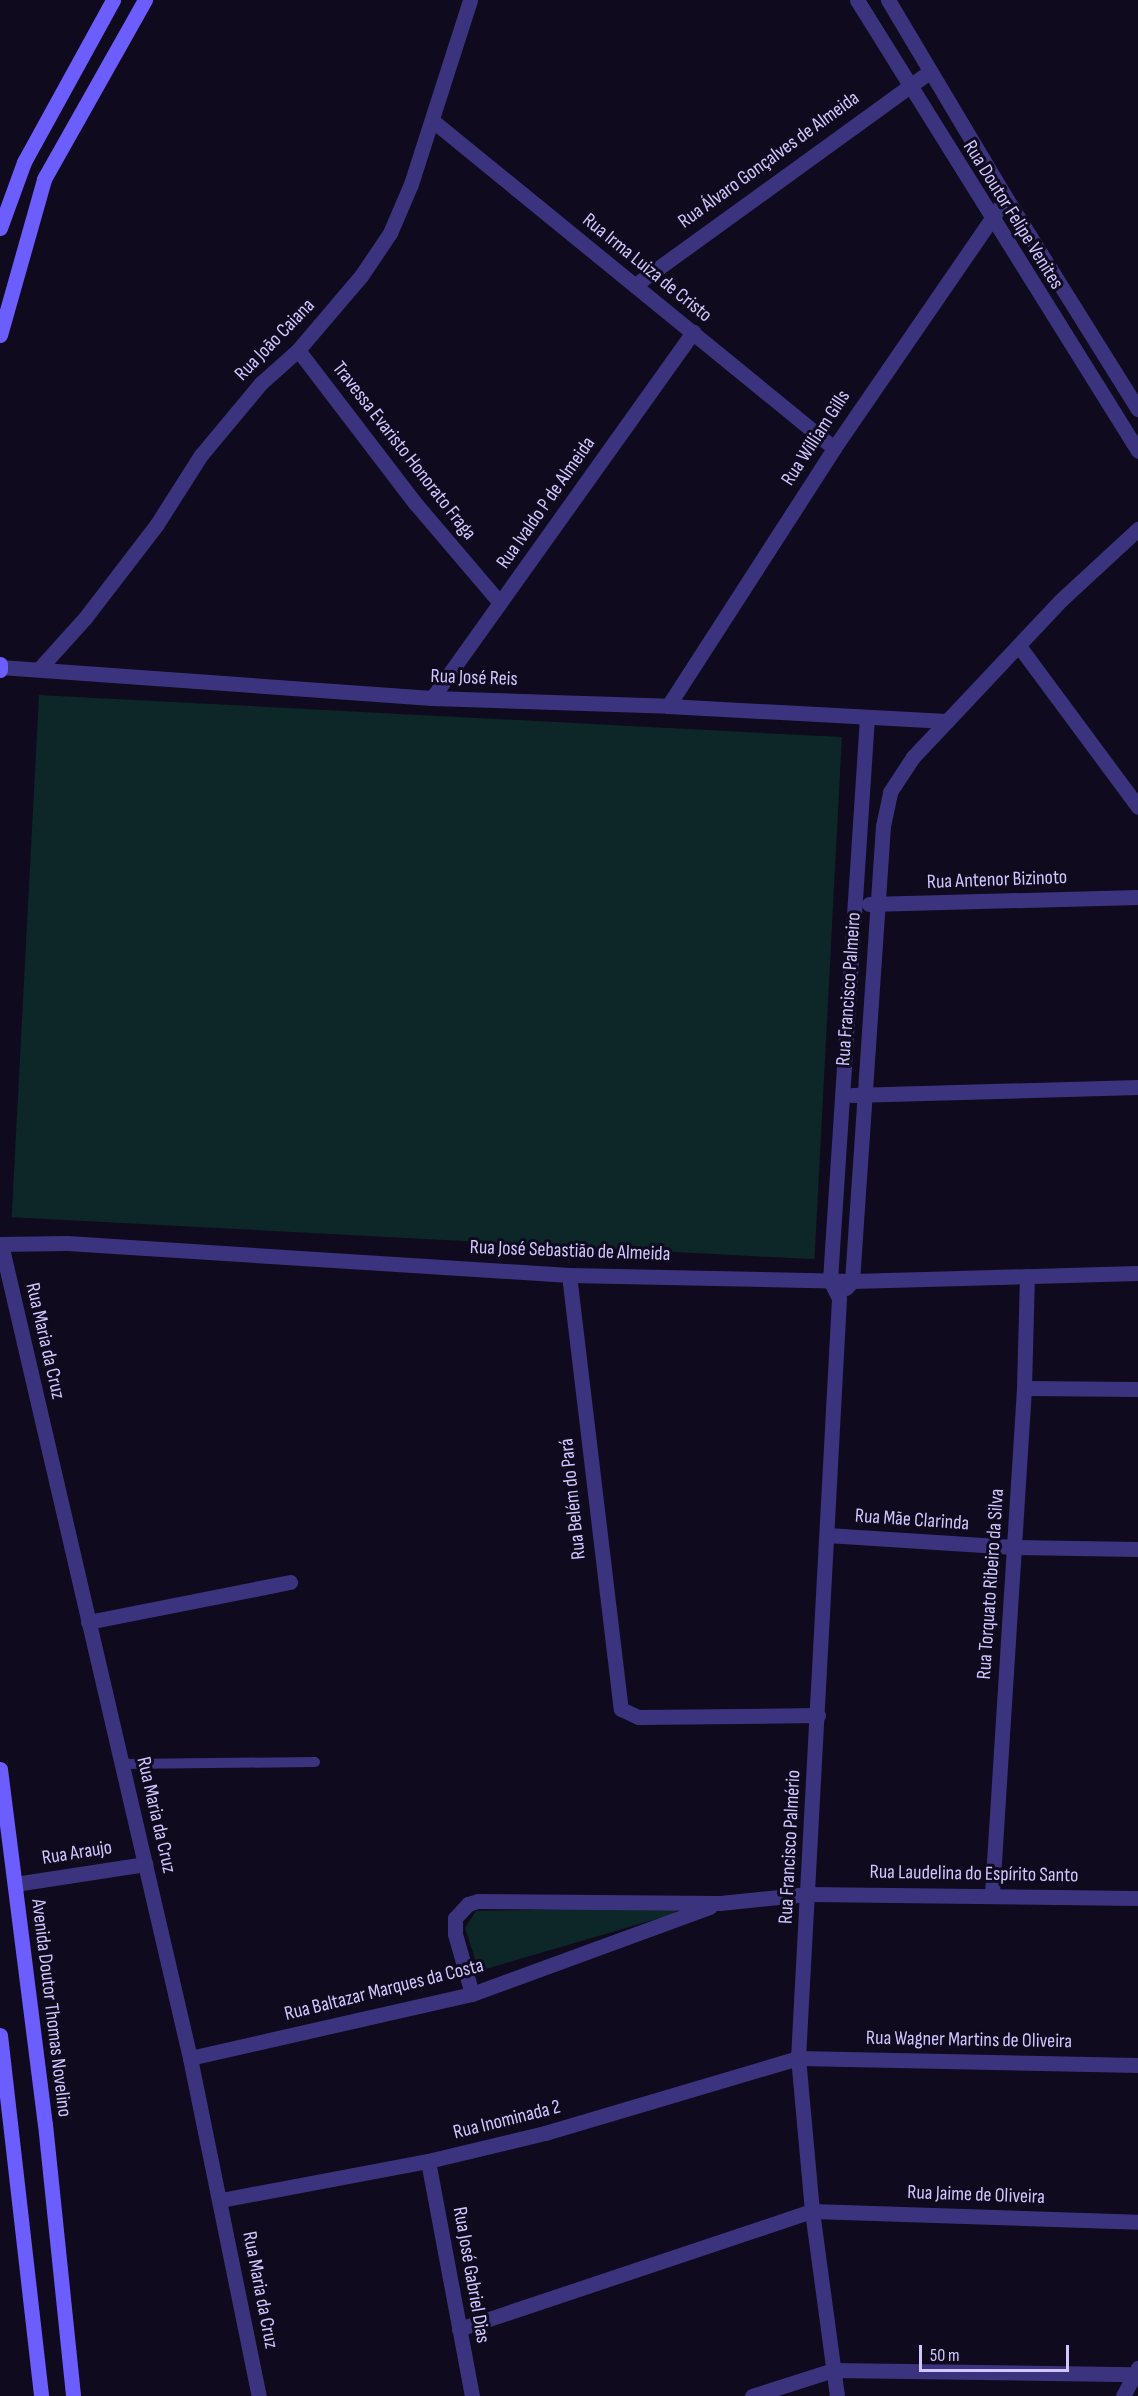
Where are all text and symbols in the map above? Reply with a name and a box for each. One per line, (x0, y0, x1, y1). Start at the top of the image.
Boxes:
street label: Rua Álvaro Gonçalves de Almeida (674, 86, 864, 234)
street label: Rua Doutor Felipe Venites (958, 136, 1068, 294)
street label: Rua Irma Luiza de Cristo (577, 208, 717, 328)
street label: Rua João Caiana (230, 294, 320, 386)
street label: Travessa Evaristo Honorato Fraga (327, 357, 481, 545)
street label: Rua William Gills (776, 386, 856, 490)
street label: Rua Ivaldo P de Almeida (492, 432, 600, 574)
street label: Rua José Reis (430, 664, 518, 692)
street label: Rua Antenor Bizinoto (926, 866, 1068, 894)
street label: Rua Francisco Palmeiro (832, 911, 866, 1067)
street label: Rua José Sebastião de Almeida (469, 1236, 671, 1266)
street label: Rua Maria da Cruz (20, 1281, 70, 1401)
street label: Rua Belém do Pará (555, 1437, 591, 1561)
street label: Rua Torquato Ribeiro da Silva (972, 1488, 1010, 1680)
street label: Rua Mãe Clarinda (854, 1504, 970, 1536)
street label: Rua Maria da Cruz (131, 1755, 181, 1875)
street label: Rua Francisco Palmério (774, 1769, 806, 1925)
street label: Rua Araujo (40, 1836, 114, 1870)
street label: Rua Laudelina do Espírito Santo (869, 1860, 1079, 1888)
street label: Avenida Doutor Thomas Novelino (26, 1898, 76, 2118)
street label: Rua Baltazar Marques da Costa (282, 1954, 486, 2026)
street label: Rua Wagner Martins de Oliveira (866, 2026, 1072, 2054)
street label: Rua Inominada 2 (451, 2095, 563, 2145)
street label: Rua Jaime de Oliveira (907, 2181, 1045, 2209)
street label: Rua José Gabriel Dias (447, 2205, 495, 2345)
street label: Rua Maria da Cruz (237, 2230, 283, 2350)
scale bar (922, 2333, 1072, 2371)
text: 50 m (930, 2345, 960, 2366)

